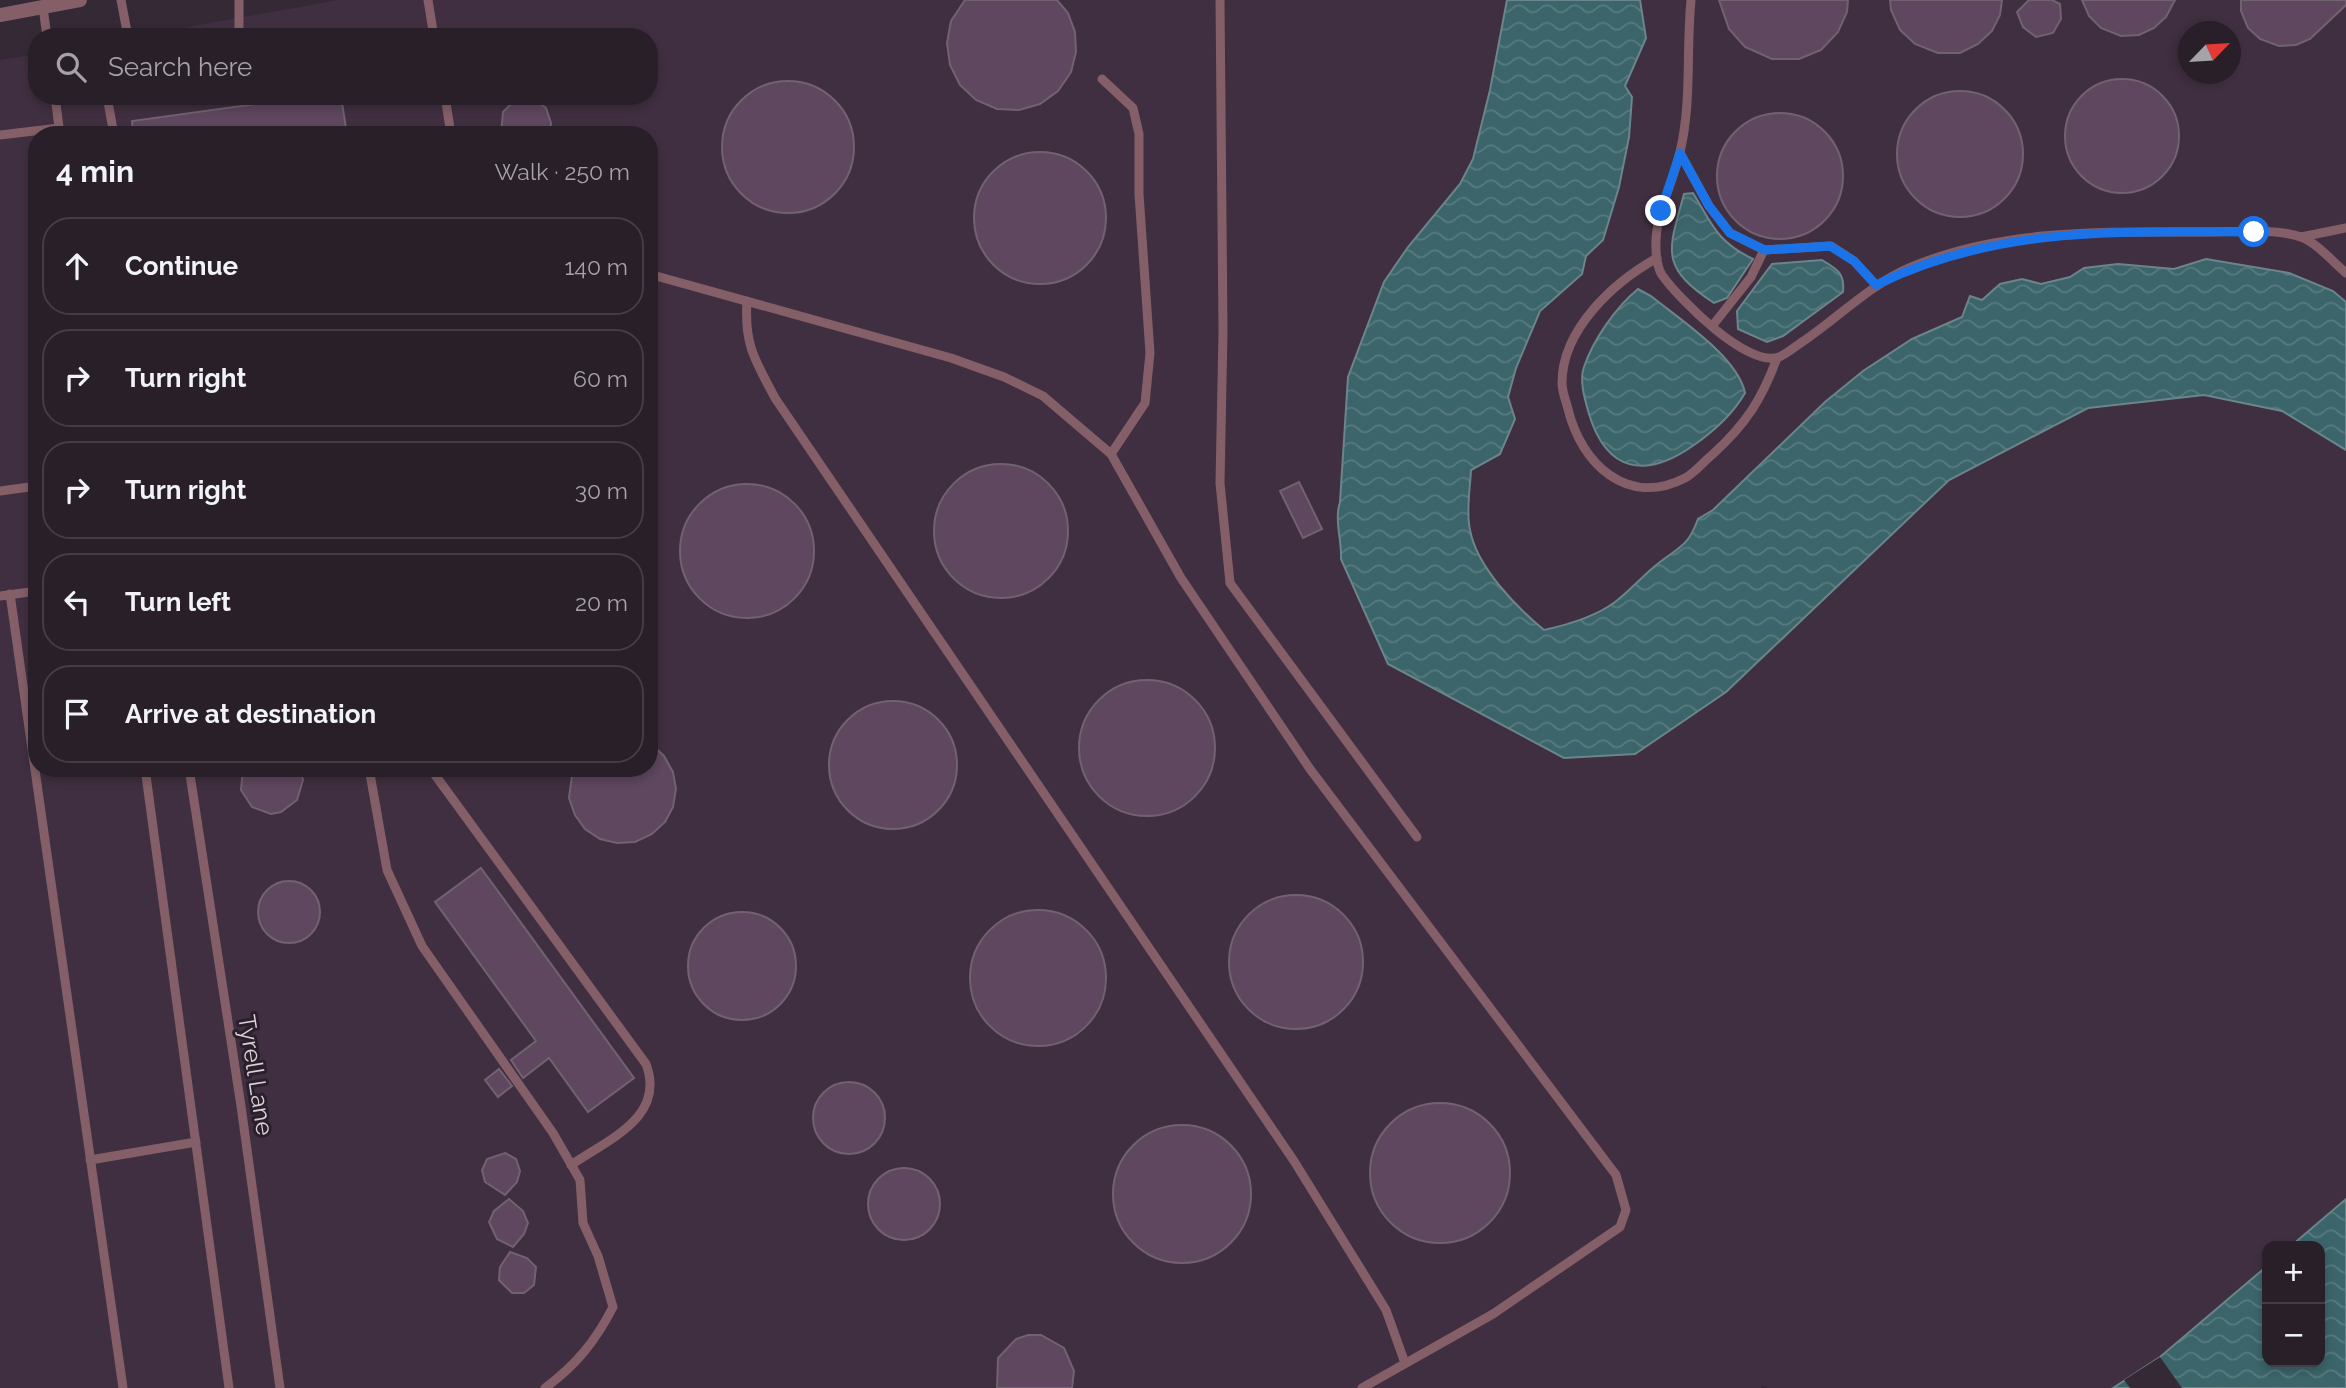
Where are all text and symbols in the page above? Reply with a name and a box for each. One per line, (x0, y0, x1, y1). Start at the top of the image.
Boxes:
north arrow (2178, 21, 2241, 84)
search box (28, 28, 658, 105)
icon: search (52, 48, 90, 86)
text: Search here (108, 52, 252, 82)
text: 4 min (56, 154, 134, 189)
text: Walk · 250 m (495, 158, 630, 185)
route end (1645, 195, 1676, 226)
route start (2238, 216, 2269, 247)
icon: ahead (58, 247, 96, 285)
text: Continue (125, 251, 238, 281)
text: 140 m (565, 253, 628, 280)
icon: right (58, 359, 96, 397)
text: Turn right (125, 363, 246, 393)
text: 60 m (573, 365, 628, 392)
icon: right (58, 471, 96, 509)
text: Turn right (125, 475, 246, 505)
text: 30 m (575, 477, 628, 504)
icon: left (58, 583, 96, 621)
text: Turn left (125, 587, 231, 617)
text: 20 m (575, 589, 628, 616)
icon: arrive (58, 695, 96, 733)
text: Arrive at destination (125, 699, 376, 729)
street label: Tyrell Lane (232, 1013, 280, 1137)
map controls (2262, 1241, 2325, 1367)
button: + (2262, 1241, 2325, 1304)
button: − (2262, 1304, 2325, 1367)

